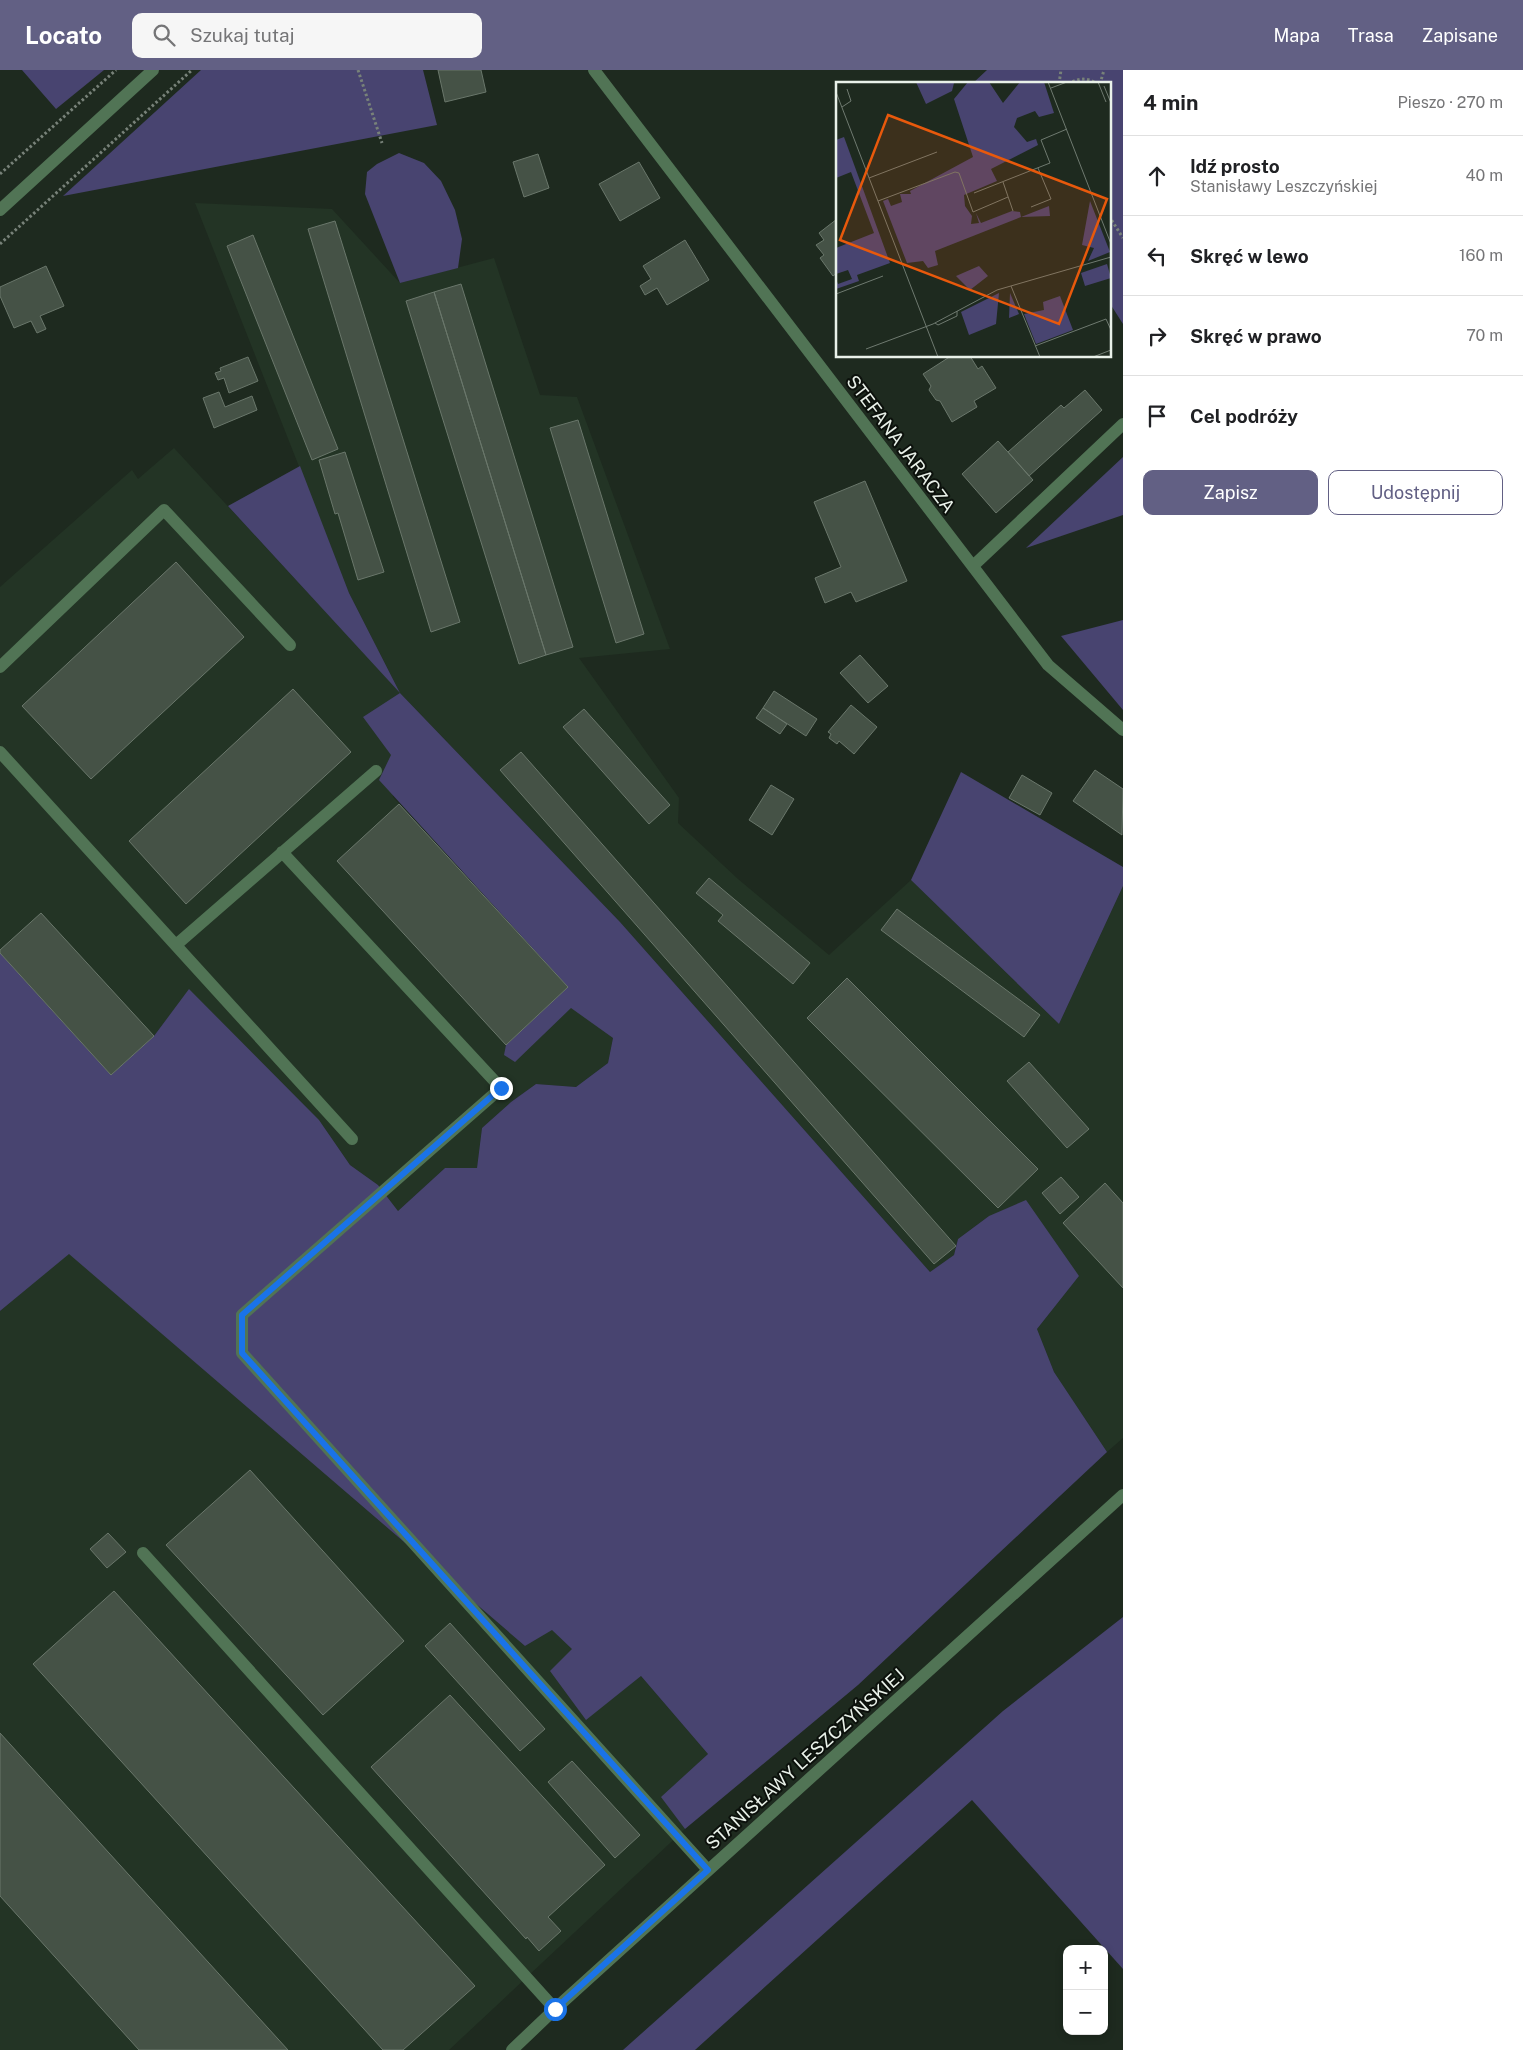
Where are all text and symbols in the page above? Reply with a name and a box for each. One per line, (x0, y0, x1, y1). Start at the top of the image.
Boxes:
search box (132, 13, 482, 58)
text: Locato (25, 21, 102, 49)
icon: search (150, 21, 178, 49)
text: Szukaj tutaj (190, 24, 295, 46)
text: Mapa (1273, 25, 1320, 46)
text: Trasa (1348, 25, 1394, 46)
text: Zapisane (1422, 25, 1498, 46)
inset map (836, 82, 1110, 358)
text: 4 min (1143, 90, 1198, 115)
text: Pieszo · 270 m (1398, 93, 1503, 112)
text: Idź prosto (1190, 155, 1280, 177)
icon: ahead (1143, 162, 1171, 190)
text: 40 m (1465, 166, 1503, 185)
text: Stanisławy Leszczyńskiej (1190, 177, 1377, 196)
icon: left (1143, 242, 1171, 270)
text: Skręć w lewo (1190, 245, 1309, 267)
text: 160 m (1459, 246, 1503, 265)
icon: right (1143, 322, 1171, 350)
text: Skręć w prawo (1190, 325, 1322, 347)
text: 70 m (1466, 326, 1503, 345)
street label: STEFANA JARACZA (842, 371, 960, 517)
icon: arrive (1143, 402, 1171, 430)
text: Cel podróży (1190, 405, 1298, 427)
button: Zapisz (1143, 470, 1318, 515)
button: Udostępnij (1328, 470, 1503, 515)
route end (490, 1077, 513, 1100)
street label: STANISŁAWY LESZCZYŃSKIEJ (701, 1663, 909, 1854)
map controls (1063, 1945, 1108, 2035)
button: + (1063, 1945, 1108, 1990)
button: − (1063, 1990, 1108, 2035)
route start (544, 1998, 567, 2021)

